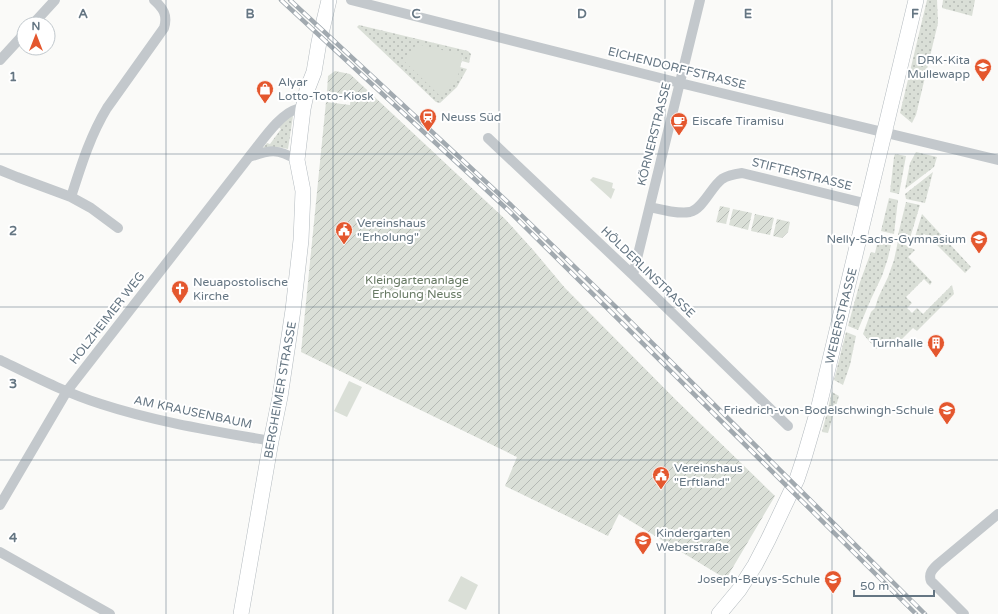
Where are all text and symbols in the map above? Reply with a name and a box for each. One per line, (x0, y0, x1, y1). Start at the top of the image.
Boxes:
text: A (78, 6, 88, 22)
text: B (245, 6, 255, 22)
text: C (411, 6, 421, 22)
text: D (577, 6, 587, 22)
text: E (744, 6, 752, 22)
text: F (911, 6, 919, 22)
north arrow (16, 16, 56, 56)
text: N (32, 20, 40, 33)
street label: EICHENDORFFSTRASSE (606, 44, 748, 92)
place label: DRK-Kita Mullewapp (907, 53, 970, 81)
school or university icon: DRK-Kita Mullewapp (973, 57, 993, 82)
text: 1 (9, 69, 17, 85)
place label: Alyar Lotto-Toto-Kiosk (278, 75, 374, 103)
shop icon: Alyar Lotto-Toto-Kiosk (255, 79, 275, 104)
street label: KÖRNERSTRASSE (634, 81, 674, 187)
station icon: Neuss Süd (418, 107, 438, 132)
place label: Neuss Süd (441, 110, 501, 124)
cafe icon: Eiscafe Tiramisu (669, 111, 689, 136)
place label: Eiscafe Tiramisu (692, 114, 784, 128)
street label: STIFTERSTRASSE (750, 155, 854, 193)
place label: Vereinshaus "Erholung" (357, 216, 426, 244)
public building icon: Vereinshaus "Erholung" (334, 220, 354, 245)
text: 2 (9, 223, 17, 239)
street label: HÖLDERLINSTRASSE (598, 224, 698, 321)
school or university icon: Nelly-Sachs-Gymnasium (969, 229, 989, 254)
place label: Nelly-Sachs-Gymnasium (827, 232, 966, 246)
street label: WEBERSTRASSE (822, 266, 860, 365)
street label: HOLZHEIMER WEG (67, 269, 147, 367)
park label: Kleingartenanlage Erholung Neuss (365, 273, 469, 301)
place label: Neuapostolische Kirche (193, 275, 288, 303)
church icon: Neuapostolische Kirche (170, 279, 190, 304)
street label: BERGHEIMER STRASSE (261, 320, 299, 460)
building icon: Turnhalle (926, 333, 946, 358)
place label: Turnhalle (870, 336, 923, 350)
text: 3 (9, 376, 17, 392)
street label: AM KRAUSENBAUM (133, 393, 253, 431)
school or university icon: Friedrich-von-Bodelschwingh-Schule (937, 400, 957, 425)
place label: Friedrich-von-Bodelschwingh-Schule (723, 403, 934, 417)
place label: Vereinshaus "Erftland" (674, 461, 743, 489)
public building icon: Vereinshaus "Erftland" (651, 465, 671, 490)
place label: Kindergarten Weberstraße (656, 526, 731, 554)
text: 4 (9, 530, 18, 546)
school or university icon: Kindergarten Weberstraße (633, 530, 653, 555)
school or university icon: Joseph-Beuys-Schule (823, 569, 843, 594)
place label: Joseph-Beuys-Schule (697, 572, 820, 586)
scale bar (854, 572, 934, 598)
text: 50 m (860, 579, 889, 593)

